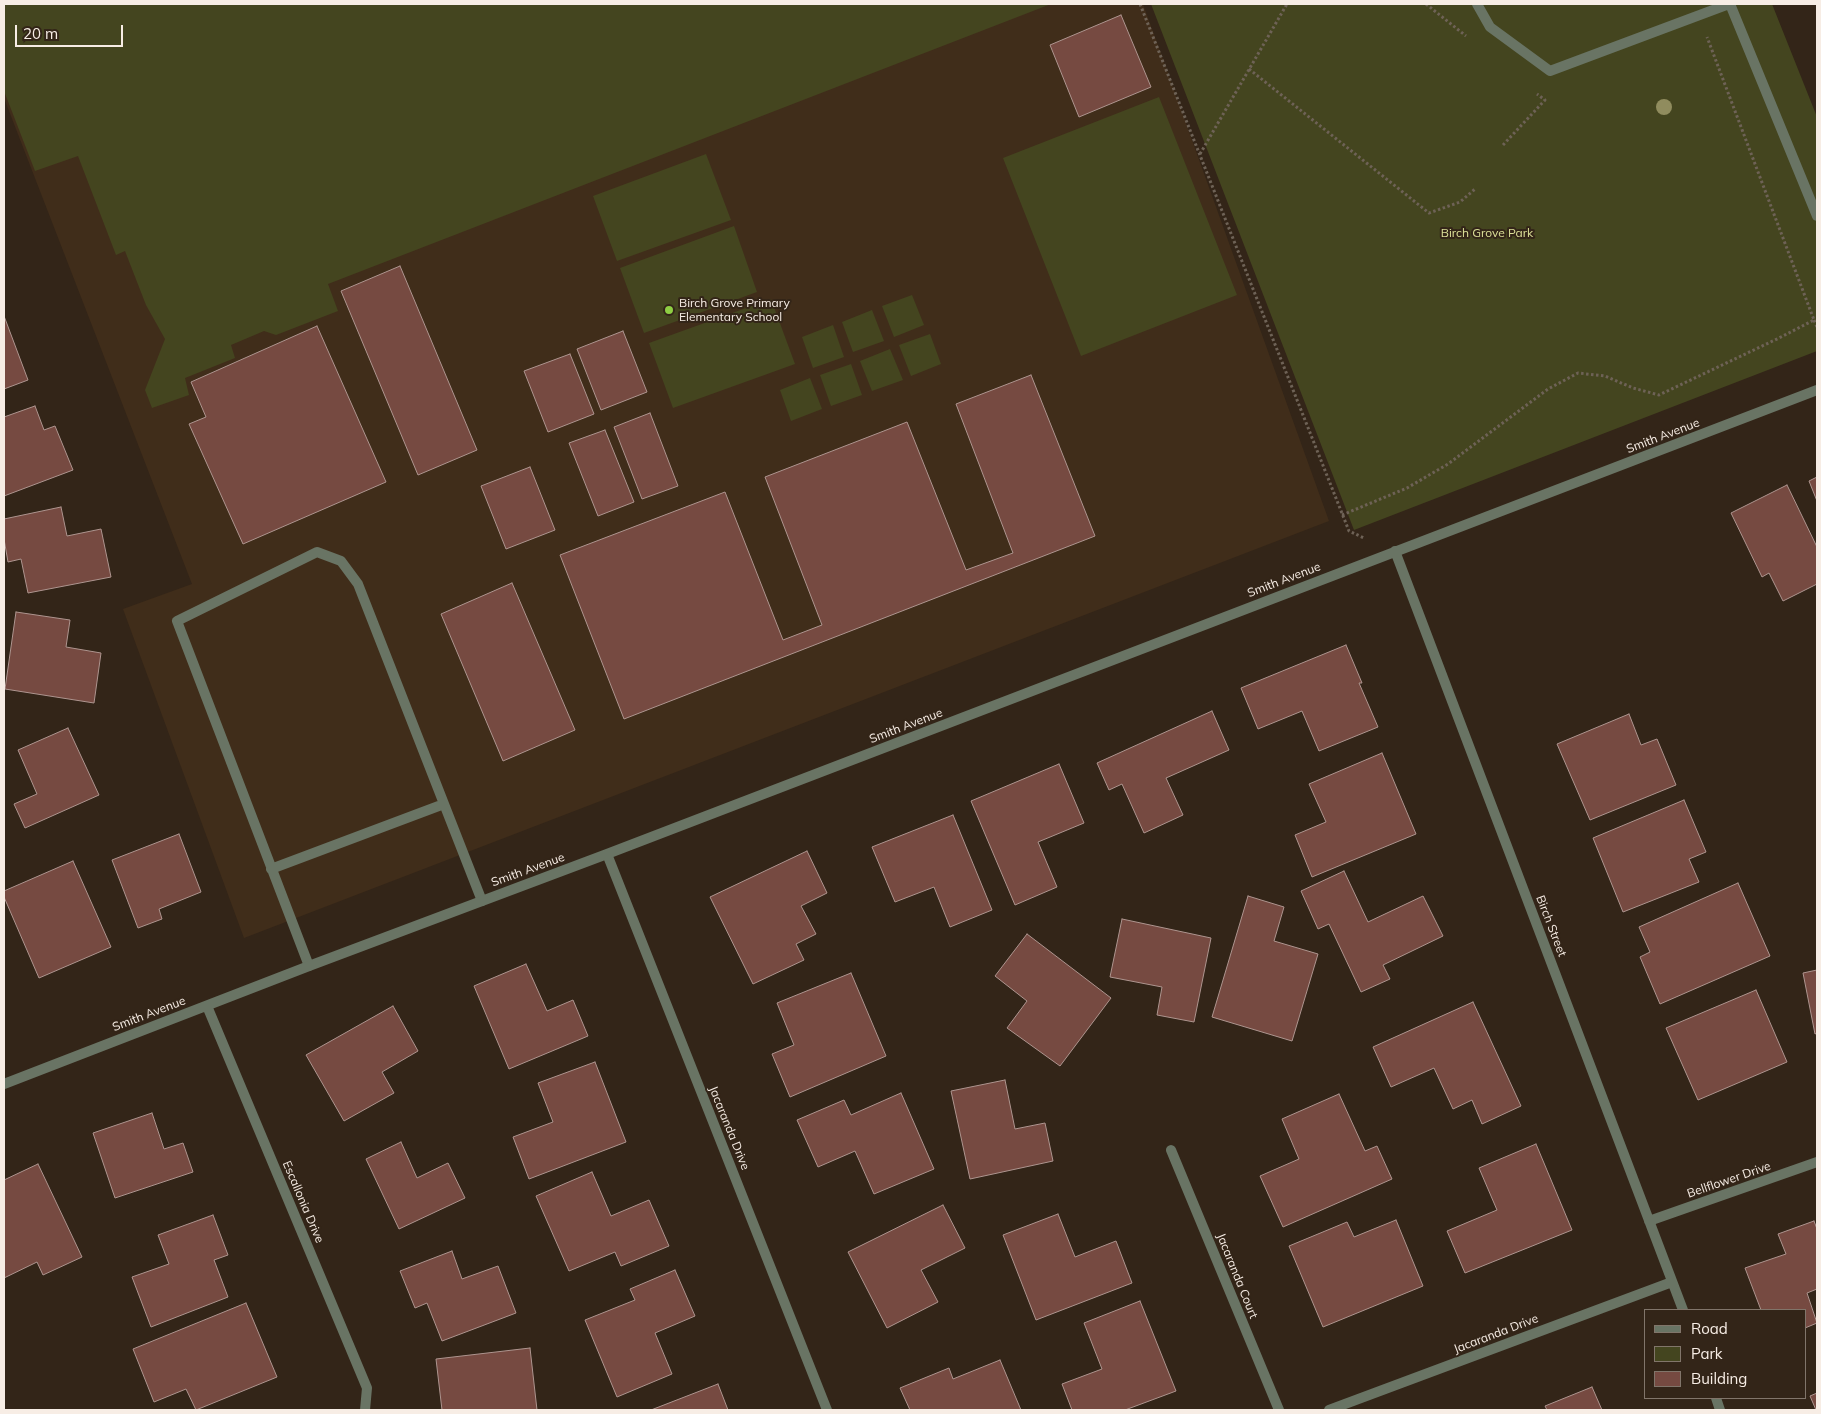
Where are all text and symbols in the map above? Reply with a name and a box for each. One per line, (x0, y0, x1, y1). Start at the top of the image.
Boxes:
scale bar (18, 15, 125, 47)
text: 20 m (23, 24, 58, 43)
park label: Birch Grove Park (1441, 226, 1533, 240)
place label: Birch Grove Primary Elementary School (679, 296, 790, 324)
marker: Birch Grove Primary Elementary School (663, 304, 675, 316)
street label: Smith Avenue (1624, 415, 1702, 457)
street label: Smith Avenue (1245, 559, 1323, 601)
street label: Smith Avenue (867, 705, 945, 747)
street label: Smith Avenue (489, 850, 567, 890)
street label: Birch Street (1533, 893, 1569, 959)
street label: Smith Avenue (110, 993, 188, 1035)
street label: Jacaranda Drive (706, 1084, 752, 1172)
street label: Escallonia Drive (279, 1159, 327, 1245)
street label: Bellflower Drive (1685, 1159, 1773, 1201)
street label: Jacaranda Court (1213, 1231, 1261, 1321)
legend (1644, 1309, 1806, 1399)
street label: Jacaranda Drive (1452, 1311, 1540, 1357)
text: Road (1691, 1319, 1728, 1338)
text: Park (1691, 1344, 1723, 1363)
text: Building (1691, 1369, 1747, 1388)

